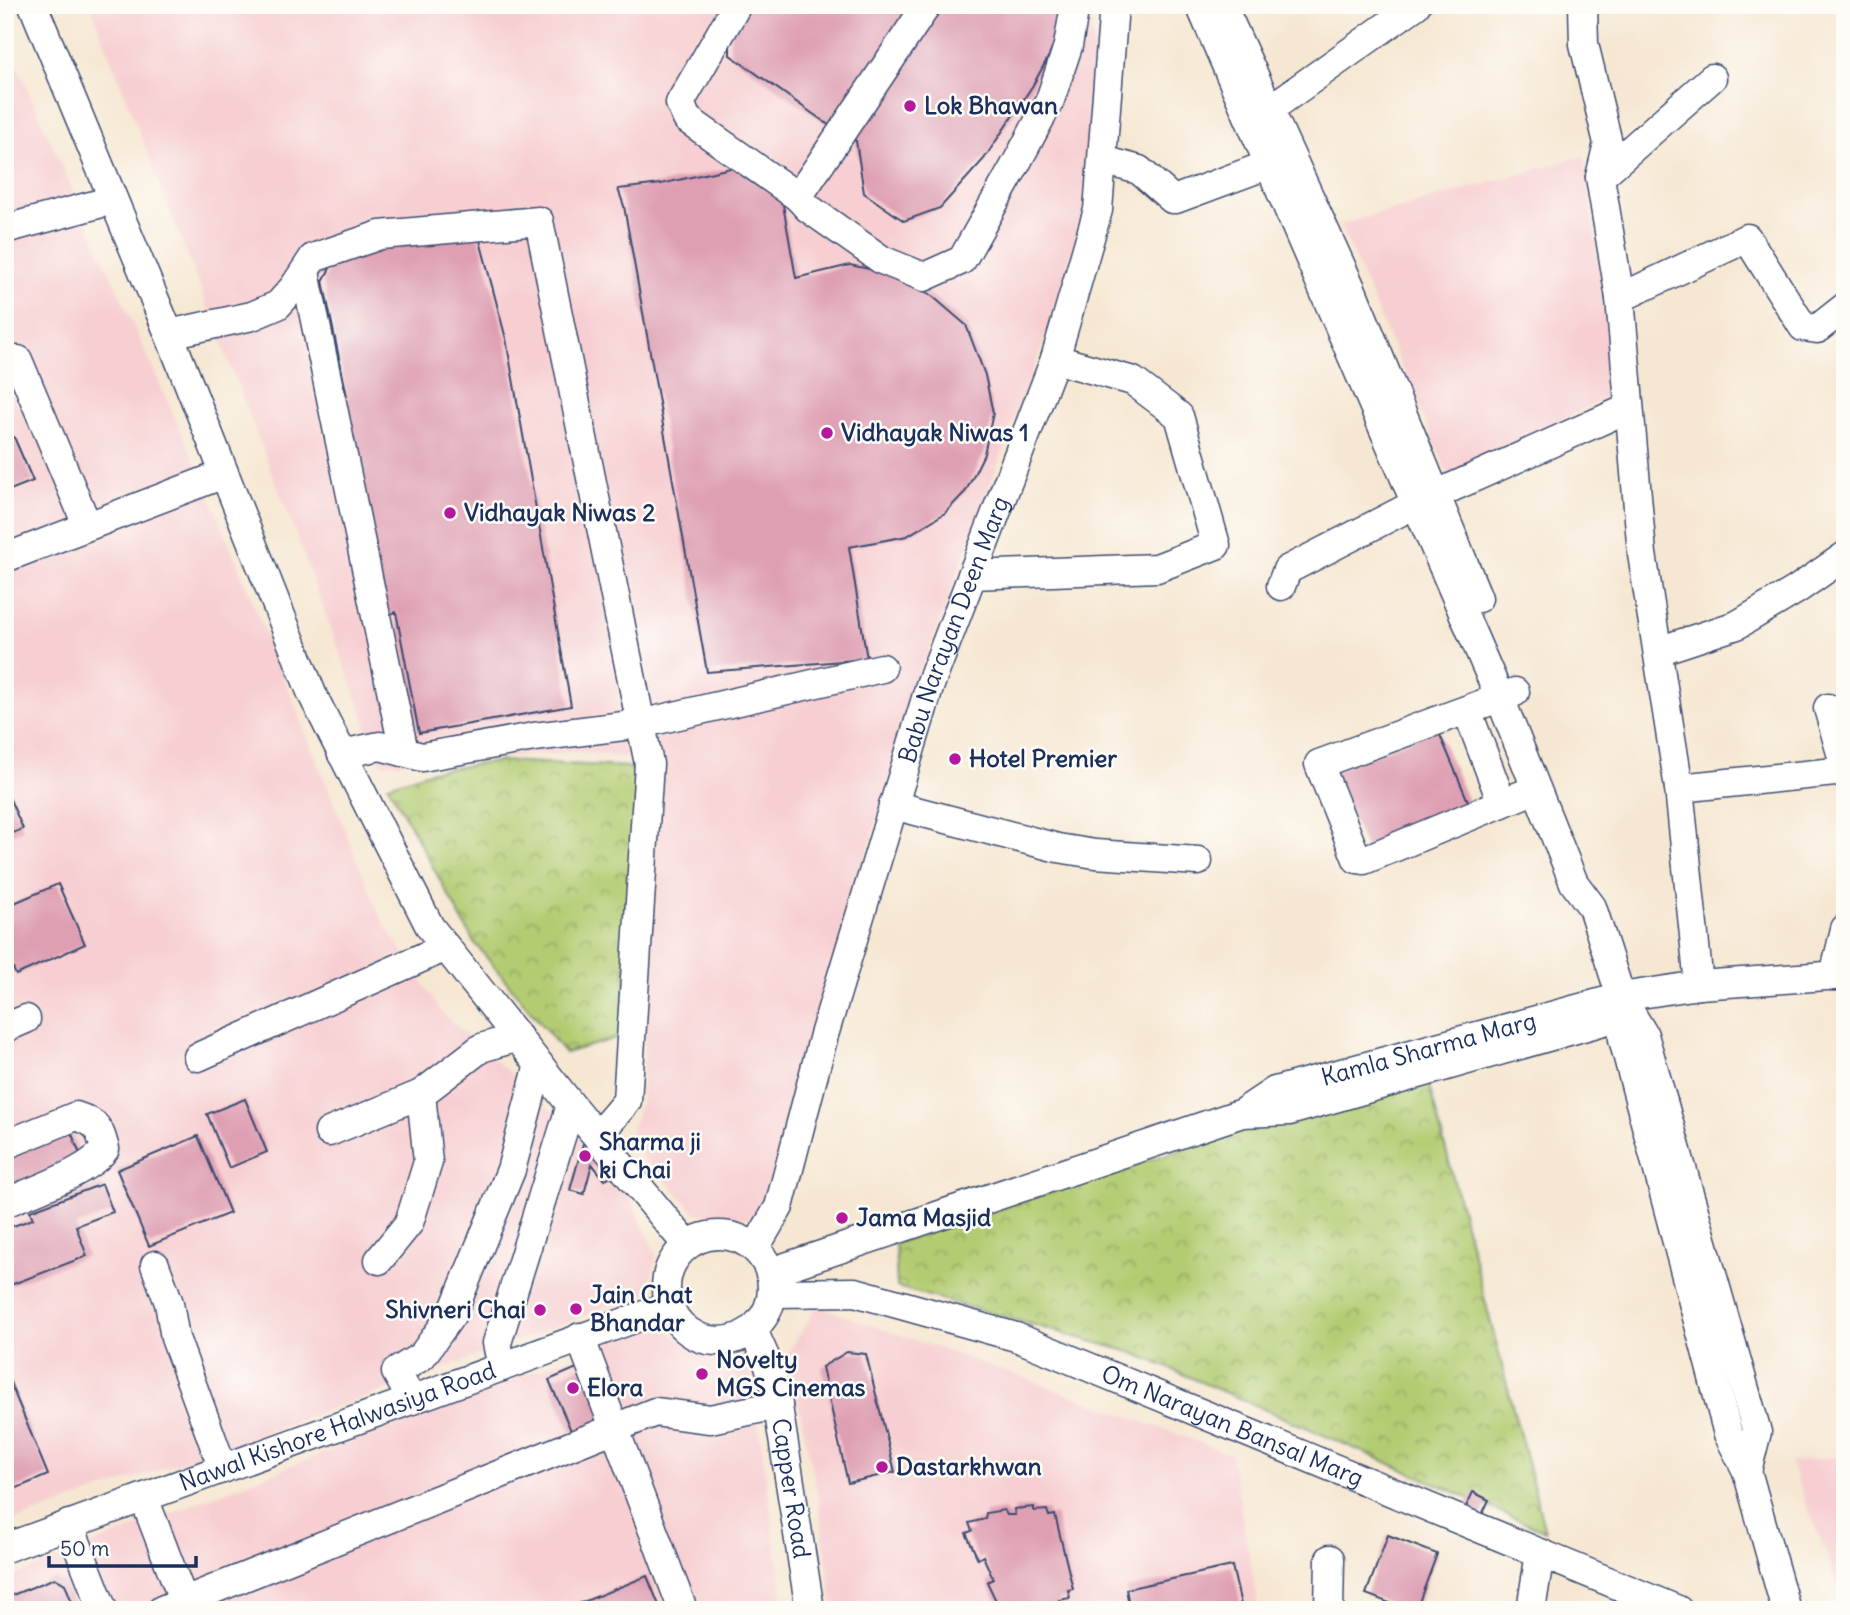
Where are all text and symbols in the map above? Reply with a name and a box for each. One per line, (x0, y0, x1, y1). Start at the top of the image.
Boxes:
place label: Lok Bhawan (924, 90, 1058, 120)
marker: Lok Bhawan (902, 98, 918, 114)
place label: Vidhayak Niwas 1 (841, 417, 1029, 447)
marker: Vidhayak Niwas 1 (819, 425, 835, 441)
street label: Babu Narayan Deen Marg (891, 492, 1015, 766)
place label: Vidhayak Niwas 2 (464, 497, 655, 527)
marker: Vidhayak Niwas 2 (442, 505, 458, 521)
place label: Hotel Premier (969, 743, 1117, 773)
marker: Hotel Premier (947, 751, 963, 767)
street label: Kamla Sharma Marg (1318, 1005, 1539, 1092)
place label: Sharma ji ki Chai (599, 1126, 701, 1184)
marker: Sharma ji ki Chai (577, 1148, 593, 1164)
place label: Jama Masjid (856, 1202, 991, 1232)
marker: Jama Masjid (834, 1210, 850, 1226)
place label: Jain Chat Bhandar (590, 1279, 693, 1337)
place label: Shivneri Chai (385, 1294, 526, 1324)
marker: Jain Chat Bhandar (568, 1301, 584, 1317)
marker: Shivneri Chai (532, 1302, 548, 1318)
place label: Novelty MGS Cinemas (716, 1344, 866, 1402)
street label: Nawal Kishore Halwasiya Road (175, 1354, 500, 1497)
street label: Om Narayan Bansal Marg (1097, 1358, 1368, 1493)
marker: Novelty MGS Cinemas (694, 1366, 710, 1382)
place label: Elora (587, 1372, 644, 1402)
marker: Elora (565, 1380, 581, 1396)
street label: Capper Road (766, 1416, 818, 1560)
place label: Dastarkhwan (896, 1451, 1042, 1481)
marker: Dastarkhwan (874, 1459, 890, 1475)
scale bar (49, 1524, 196, 1568)
text: 50 m (60, 1535, 109, 1562)

